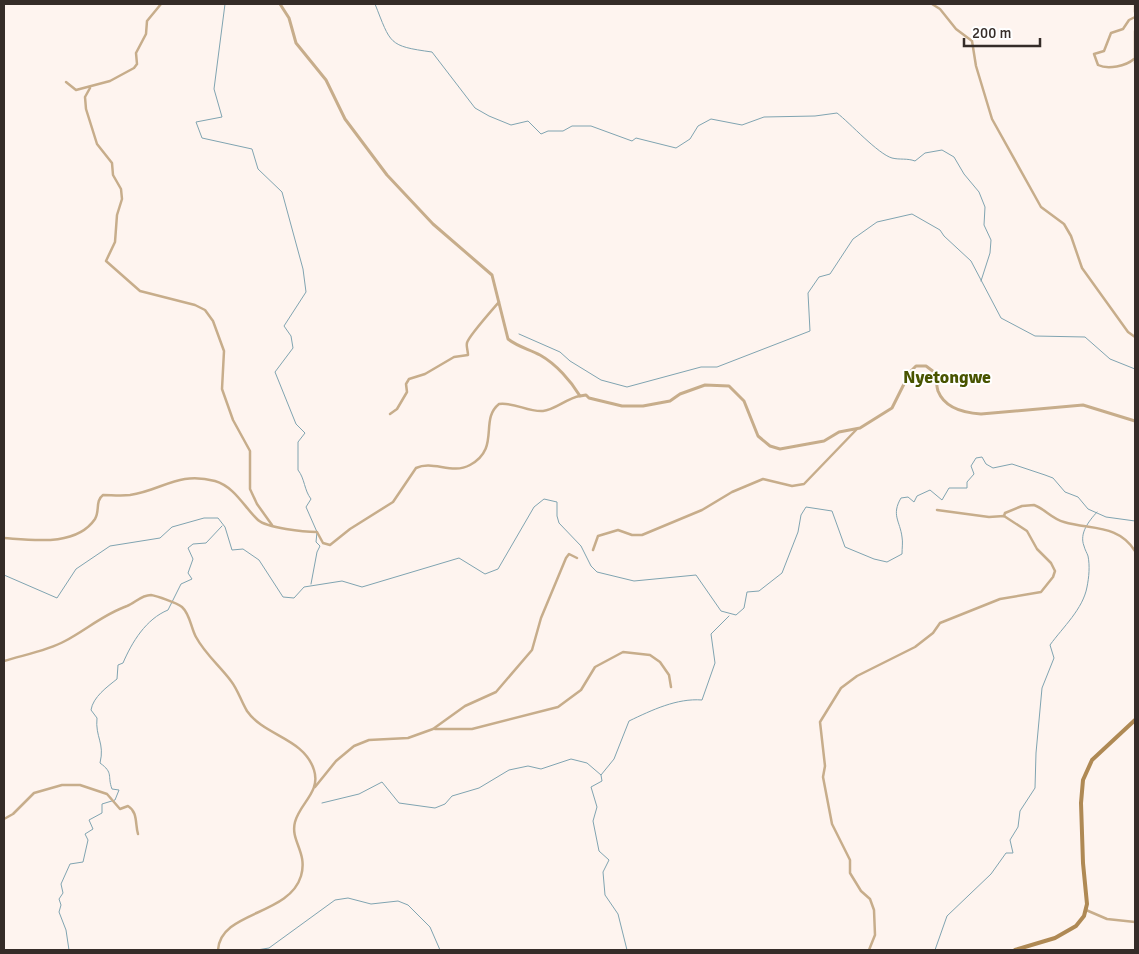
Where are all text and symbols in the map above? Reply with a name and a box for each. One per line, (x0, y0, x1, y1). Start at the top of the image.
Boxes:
scale bar (964, 15, 1040, 47)
text: 200 m (972, 24, 1012, 42)
district label: Nyetongwe (903, 366, 991, 388)

